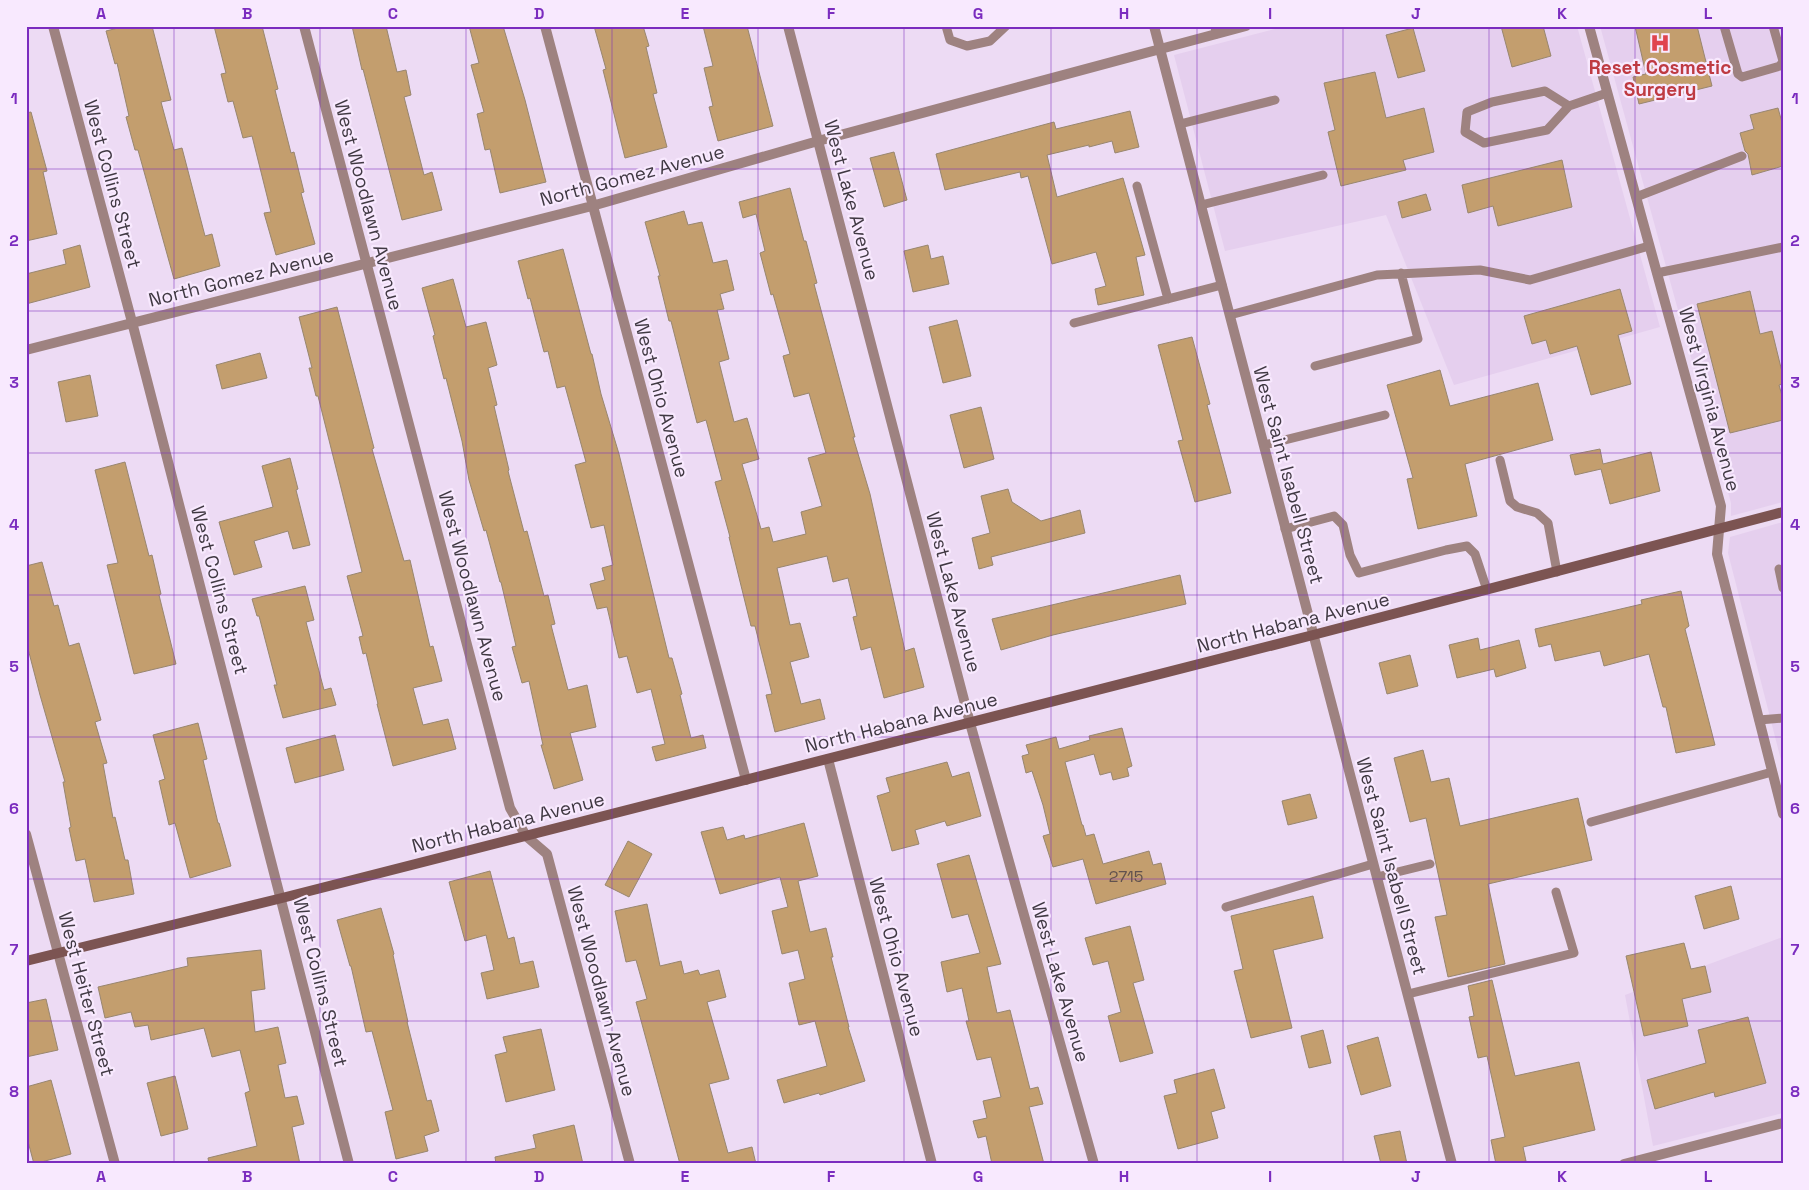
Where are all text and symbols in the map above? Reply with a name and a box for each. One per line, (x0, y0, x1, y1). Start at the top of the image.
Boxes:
text: A (96, 3, 106, 24)
text: B (242, 3, 252, 24)
text: C (388, 3, 398, 24)
text: D (534, 3, 544, 24)
text: E (681, 3, 690, 24)
text: F (827, 3, 836, 24)
text: G (973, 3, 983, 24)
text: H (1119, 3, 1129, 24)
text: I (1268, 3, 1272, 24)
text: J (1411, 3, 1421, 24)
text: K (1557, 3, 1567, 24)
text: L (1704, 3, 1713, 24)
hospital icon: Reset Cosmetic Surgery (1649, 32, 1671, 54)
place label: Reset Cosmetic Surgery (1589, 55, 1731, 102)
text: 1 (10, 88, 18, 109)
text: 1 (1791, 88, 1799, 109)
street label: West Collins Street (78, 97, 147, 271)
street label: West Woodlawn Avenue (328, 97, 409, 313)
street label: West Lake Avenue (818, 117, 885, 283)
street label: North Gomez Avenue (537, 139, 727, 212)
text: 2 (9, 230, 19, 251)
text: 2 (1790, 230, 1800, 251)
street label: North Gomez Avenue (146, 242, 336, 313)
street label: West Virginia Avenue (1673, 304, 1746, 494)
street label: West Ohio Avenue (628, 316, 695, 480)
street label: West Saint Isabell Street (1247, 363, 1330, 587)
text: 3 (9, 372, 19, 393)
text: 3 (1790, 372, 1800, 393)
street label: West Woodlawn Avenue (432, 488, 513, 704)
street label: West Collins Street (185, 503, 254, 677)
street label: West Lake Avenue (920, 509, 987, 675)
text: 4 (9, 514, 19, 535)
text: 4 (1790, 514, 1800, 535)
street label: North Habana Avenue (1194, 586, 1392, 659)
text: 5 (9, 656, 19, 677)
text: 5 (1790, 656, 1800, 677)
street label: North Habana Avenue (802, 686, 1000, 759)
street label: West Saint Isabell Street (1350, 754, 1433, 978)
street label: North Habana Avenue (409, 786, 607, 859)
text: 6 (9, 798, 19, 819)
text: 6 (1790, 798, 1800, 819)
house number: 2715 (1109, 866, 1143, 887)
street label: West Ohio Avenue (863, 875, 930, 1039)
street label: West Woodlawn Avenue (561, 883, 642, 1099)
street label: West Collins Street (287, 895, 354, 1069)
street label: West Lake Avenue (1026, 899, 1095, 1065)
street label: West Heiter Street (53, 909, 120, 1079)
text: 7 (10, 939, 19, 960)
text: 7 (1791, 939, 1800, 960)
text: 8 (9, 1081, 19, 1102)
text: 8 (1790, 1081, 1800, 1102)
text: A (96, 1166, 106, 1187)
text: B (242, 1166, 252, 1187)
text: C (388, 1166, 398, 1187)
text: D (534, 1166, 544, 1187)
text: E (681, 1166, 690, 1187)
text: F (827, 1166, 836, 1187)
text: G (973, 1166, 983, 1187)
text: H (1119, 1166, 1129, 1187)
text: I (1268, 1166, 1272, 1187)
text: J (1411, 1166, 1421, 1187)
text: K (1557, 1166, 1567, 1187)
text: L (1704, 1166, 1713, 1187)

